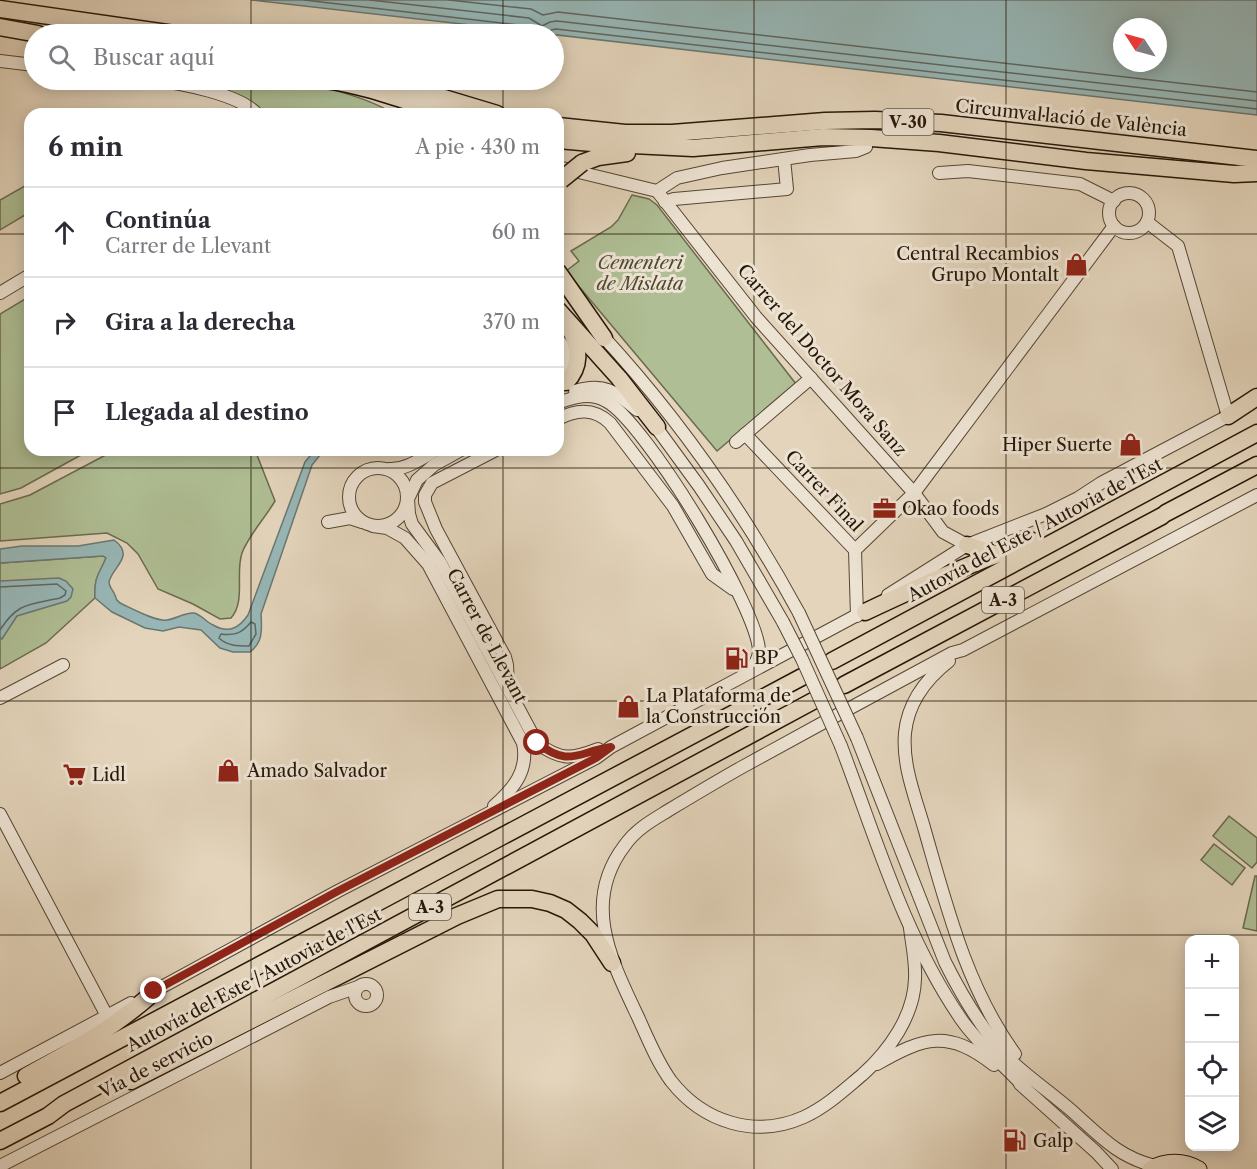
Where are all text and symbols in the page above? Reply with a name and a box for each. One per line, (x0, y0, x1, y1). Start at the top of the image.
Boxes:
north arrow (1113, 18, 1167, 72)
search box (24, 24, 564, 90)
icon: search (45, 41, 78, 74)
text: Buscar aquí (93, 44, 215, 71)
street label: Circumval·lació de València (954, 95, 1188, 141)
road number: V-30 (882, 109, 934, 135)
text: 6 min (48, 131, 123, 163)
text: A pie · 430 m (416, 135, 540, 159)
text: Continúa (105, 207, 211, 234)
icon: ahead (48, 216, 81, 249)
text: 60 m (492, 220, 540, 244)
text: Carrer de Llevant (105, 234, 271, 258)
place label: Central Recambios Grupo Montalt (896, 243, 1060, 286)
shop icon: Central Recambios Grupo Montalt (1064, 251, 1090, 277)
park label: Cementeri de Mislata (597, 252, 684, 295)
street label: Carrer del Doctor Mora Sanz (733, 260, 911, 460)
icon: right (48, 306, 81, 339)
text: Gira a la derecha (105, 309, 295, 336)
text: 370 m (483, 310, 540, 334)
icon: arrive (48, 396, 81, 429)
text: Llegada al destino (105, 399, 309, 426)
shop icon: Hiper Suerte (1117, 432, 1143, 458)
place label: Hiper Suerte (1002, 434, 1112, 456)
street label: Carrer Final (781, 446, 867, 536)
street label: Autovía del Este / Autovia de l'Est (903, 453, 1167, 607)
office icon: Okao foods (871, 496, 897, 522)
place label: Okao foods (902, 498, 999, 520)
street label: Carrer de Llevant (442, 565, 532, 708)
road number: A-3 (982, 587, 1024, 613)
fuel station icon: BP (723, 645, 749, 671)
place label: BP (754, 647, 779, 669)
place label: La Plataforma de la Construcción (646, 685, 791, 728)
shop icon: La Plataforma de la Construcción (615, 693, 641, 719)
route start (523, 729, 549, 755)
shop icon: Amado Salvador (216, 758, 242, 784)
place label: Amado Salvador (246, 760, 387, 782)
supermarket icon: Lidl (61, 762, 87, 788)
place label: Lidl (92, 764, 126, 786)
road number: A-3 (409, 894, 451, 920)
street label: Autovía del Este / Autovia de l'Est (122, 903, 386, 1057)
map controls (1185, 935, 1239, 1151)
button: + (1185, 935, 1239, 989)
route end (140, 977, 166, 1003)
button: − (1185, 989, 1239, 1043)
street label: Vía de servicio (94, 1027, 217, 1104)
button: locate (1185, 1043, 1239, 1097)
button: layers (1185, 1097, 1239, 1151)
fuel station icon: Galp (1002, 1128, 1028, 1154)
place label: Galp (1033, 1130, 1073, 1152)

